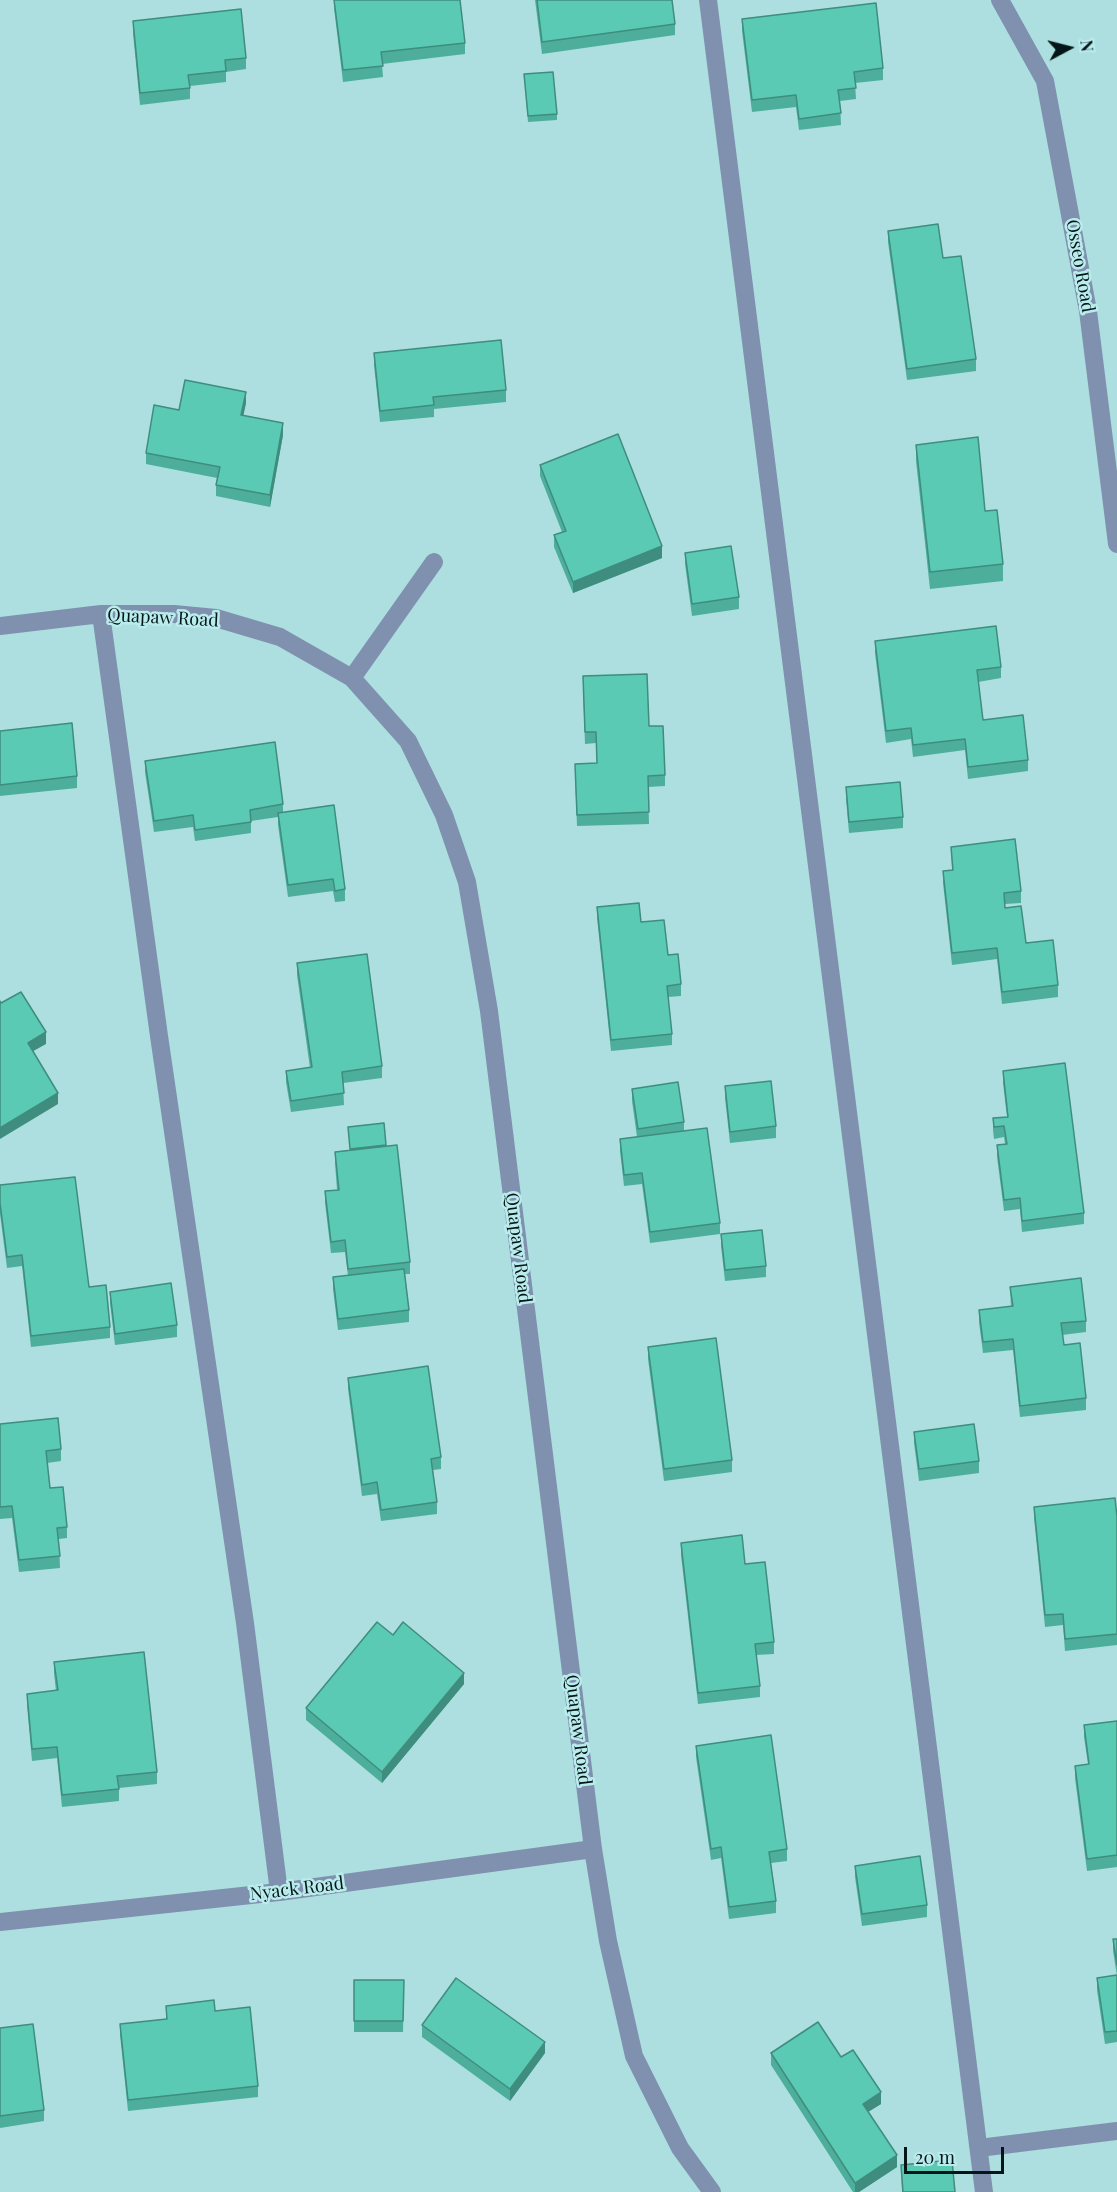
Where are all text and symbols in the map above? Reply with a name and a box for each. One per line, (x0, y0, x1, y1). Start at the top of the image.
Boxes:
north arrow (1039, 18, 1099, 78)
text: N (1076, 39, 1098, 53)
street label: Osseo Road (1061, 218, 1099, 314)
street label: Quapaw Road (107, 604, 219, 632)
street label: Quapaw Road (500, 1191, 536, 1305)
street label: Quapaw Road (560, 1673, 596, 1787)
street label: Nyack Road (249, 1873, 345, 1905)
scale bar (907, 2135, 1008, 2173)
text: 20 m (915, 2145, 955, 2169)

